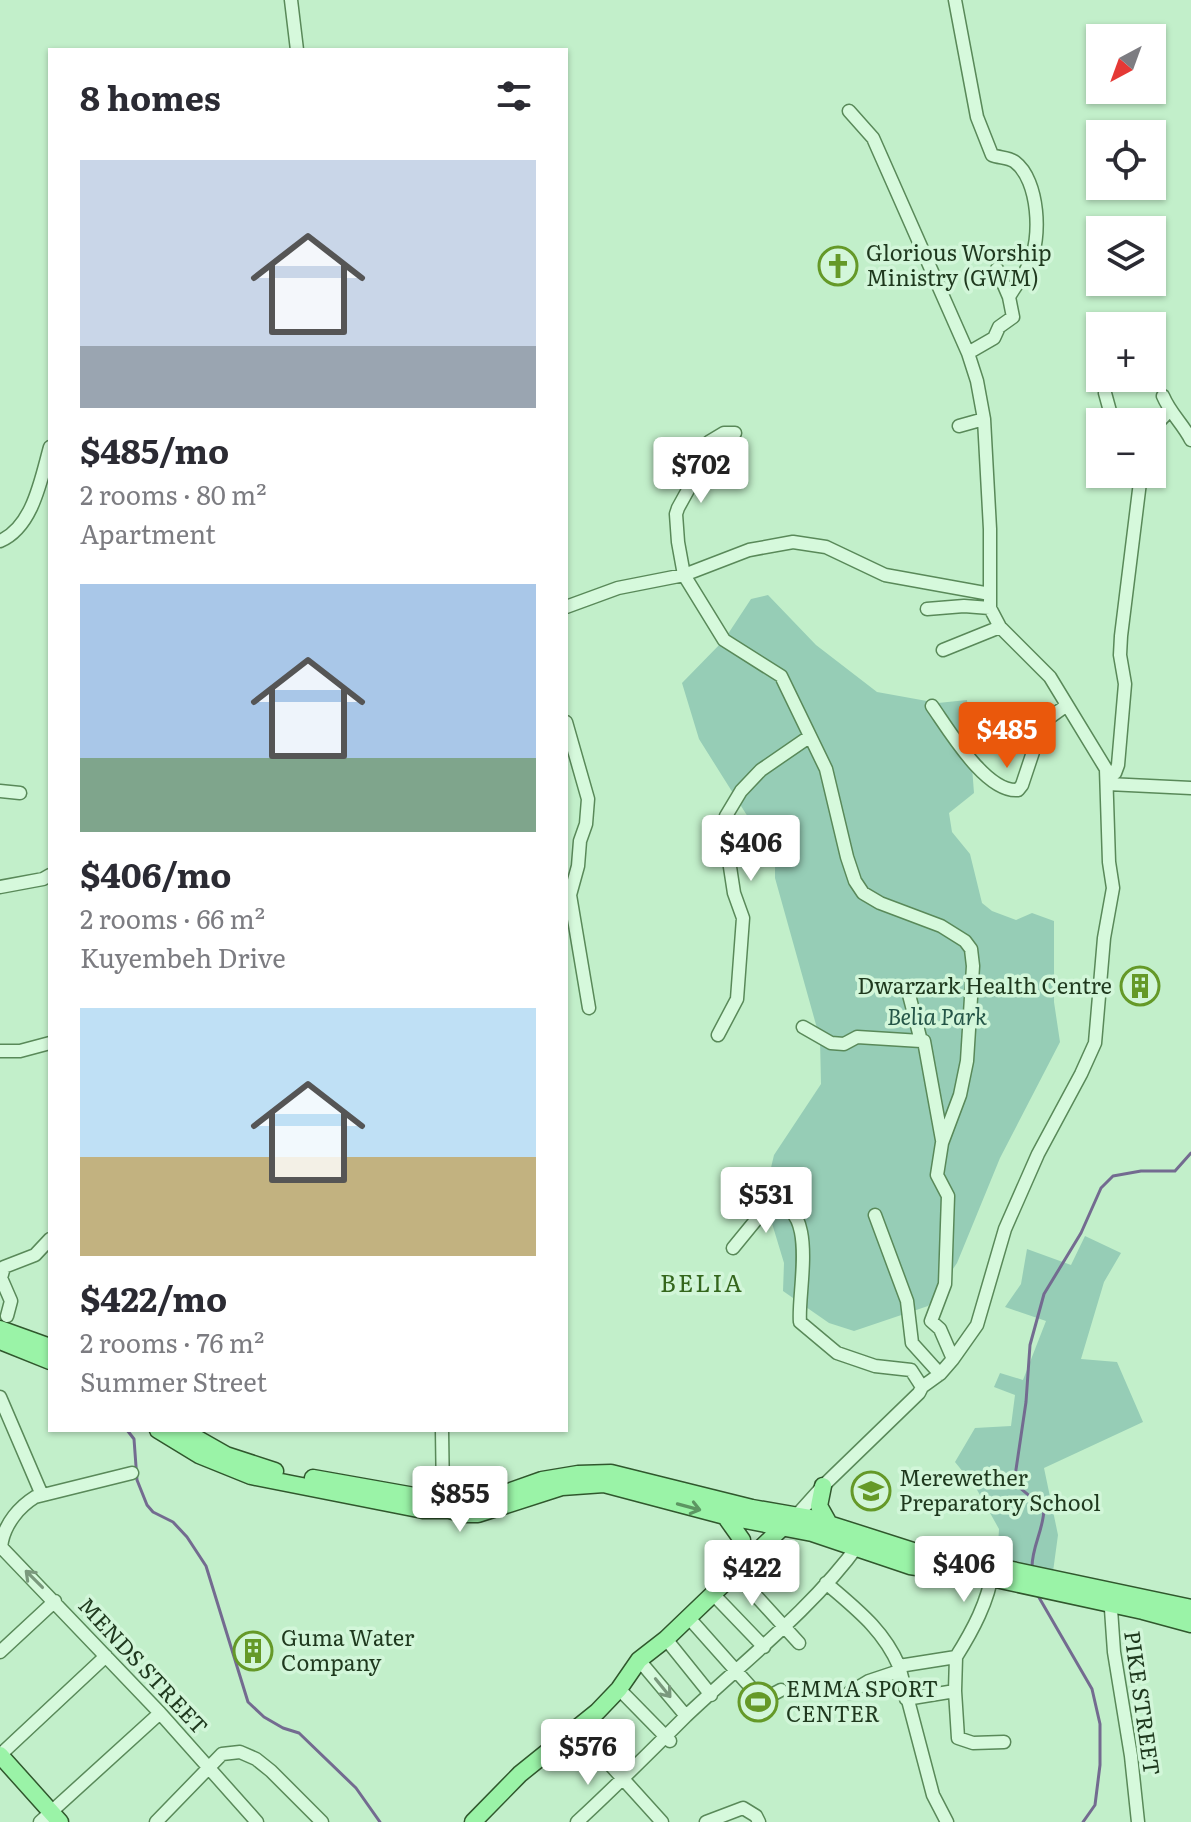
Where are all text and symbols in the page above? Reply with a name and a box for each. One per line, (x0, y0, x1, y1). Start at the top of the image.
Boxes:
north arrow (1086, 24, 1166, 104)
map controls (1086, 24, 1166, 488)
text: 8 homes (80, 71, 221, 121)
icon: filters (492, 74, 536, 118)
button: locate (1086, 120, 1166, 200)
icon: home (236, 212, 380, 356)
button: layers (1086, 216, 1166, 296)
place label: Glorious Worship Ministry (GWM) (866, 235, 1052, 293)
church icon: Glorious Worship Ministry (GWM) (817, 245, 859, 287)
button: + (1086, 312, 1166, 392)
button: − (1086, 408, 1166, 488)
text: $485/mo (80, 424, 229, 474)
pin: $702 (654, 437, 748, 505)
text: $702 (671, 443, 731, 482)
text: 2 rooms · 80 m² (80, 474, 267, 513)
text: Apartment (80, 513, 216, 552)
icon: home (236, 636, 380, 780)
pin: $485 (960, 702, 1054, 770)
text: $485 (977, 708, 1037, 747)
pin: $406 (704, 815, 798, 883)
text: $406 (720, 821, 782, 860)
text: $406/mo (80, 848, 231, 898)
text: 2 rooms · 66 m² (80, 898, 265, 937)
text: Kuyembeh Drive (80, 937, 286, 976)
building icon: Dwarzark Health Centre (1119, 965, 1161, 1007)
place label: Dwarzark Health Centre (857, 968, 1112, 1001)
park label: Belia Park (887, 999, 987, 1032)
icon: home (236, 1060, 380, 1204)
pin: $531 (719, 1167, 813, 1235)
text: $531 (739, 1173, 793, 1212)
district label: BELIA (660, 1264, 744, 1299)
text: $422/mo (80, 1272, 227, 1322)
text: 2 rooms · 76 m² (80, 1322, 264, 1361)
text: Summer Street (80, 1361, 267, 1400)
place label: Merewether Preparatory School (899, 1460, 1101, 1518)
pin: $855 (413, 1466, 507, 1534)
school or university icon: Merewether Preparatory School (850, 1470, 892, 1512)
text: $855 (430, 1472, 490, 1511)
one-way arrow (676, 1500, 702, 1515)
pin: $406 (917, 1536, 1011, 1604)
pin: $422 (705, 1540, 799, 1608)
text: $406 (933, 1542, 995, 1581)
text: $422 (722, 1546, 782, 1585)
one-way arrow (25, 1570, 44, 1589)
street label: MENDS STREET (72, 1589, 217, 1741)
place label: Guma Water Company (281, 1620, 415, 1678)
street label: PIKE STREET (1117, 1628, 1170, 1777)
building icon: Guma Water Company (232, 1630, 274, 1672)
place label: EMMA SPORT CENTER (786, 1671, 938, 1729)
one-way arrow (654, 1677, 672, 1698)
sports icon: EMMA SPORT CENTER (737, 1681, 779, 1723)
pin: $576 (541, 1719, 635, 1787)
text: $576 (559, 1725, 617, 1764)

